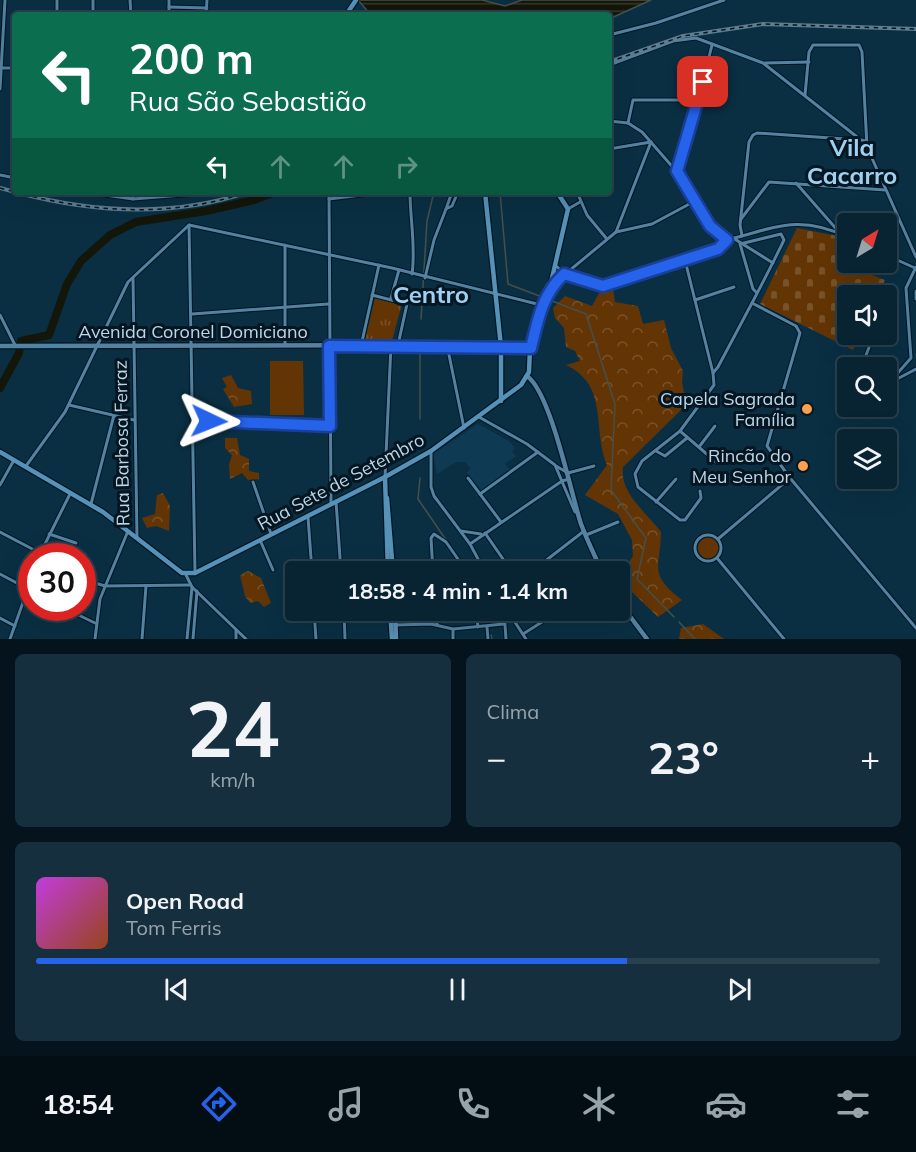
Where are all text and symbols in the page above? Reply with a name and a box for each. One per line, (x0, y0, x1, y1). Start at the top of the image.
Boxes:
text: 200 m (129, 32, 254, 85)
icon: left (30, 36, 108, 114)
pin (677, 56, 728, 107)
icon: arrive (686, 65, 719, 98)
text: Rua São Sebastião (129, 84, 367, 118)
district label: Vila Cacarro (807, 132, 897, 190)
icon: left (201, 150, 234, 183)
icon: ahead (264, 150, 297, 183)
icon: ahead (327, 150, 360, 183)
icon: right (390, 150, 423, 183)
north arrow (837, 213, 897, 273)
map controls (837, 213, 897, 489)
district label: Centro (393, 279, 469, 309)
button: sound (837, 285, 897, 345)
street label: Avenida Coronel Domiciano (78, 320, 308, 343)
button: search (837, 357, 897, 417)
street label: Rua Barbosa Ferraz (109, 360, 134, 526)
place label: Capela Sagrada Família (660, 387, 795, 431)
position arrow (177, 389, 241, 453)
marker: Capela Sagrada Família (800, 402, 814, 416)
street label: Rua Sete de Setembro (253, 428, 428, 535)
button: layers (837, 429, 897, 489)
place label: Rincão do Meu Senhor (692, 444, 791, 488)
marker: Rincão do Meu Senhor (796, 459, 810, 473)
speed limit sign: 30 (18, 543, 96, 621)
text: 18:58 · 4 min · 1.4 km (347, 577, 568, 605)
text: 24 (186, 679, 280, 777)
text: Clima (487, 699, 539, 724)
text: 23° (648, 729, 719, 785)
text: − (487, 737, 506, 778)
text: + (860, 737, 880, 778)
text: km/h (210, 767, 255, 792)
text: Open Road (126, 887, 244, 915)
text: Tom Ferris (126, 915, 222, 940)
icon: previous (160, 973, 193, 1006)
icon: pause (441, 973, 474, 1006)
icon: next (723, 973, 756, 1006)
icon: directions (198, 1083, 240, 1125)
icon: music (325, 1083, 367, 1125)
icon: phone (452, 1083, 494, 1125)
icon: climate (578, 1083, 620, 1125)
icon: car (705, 1083, 747, 1125)
icon: filters (832, 1083, 874, 1125)
text: 18:54 (42, 1087, 114, 1121)

